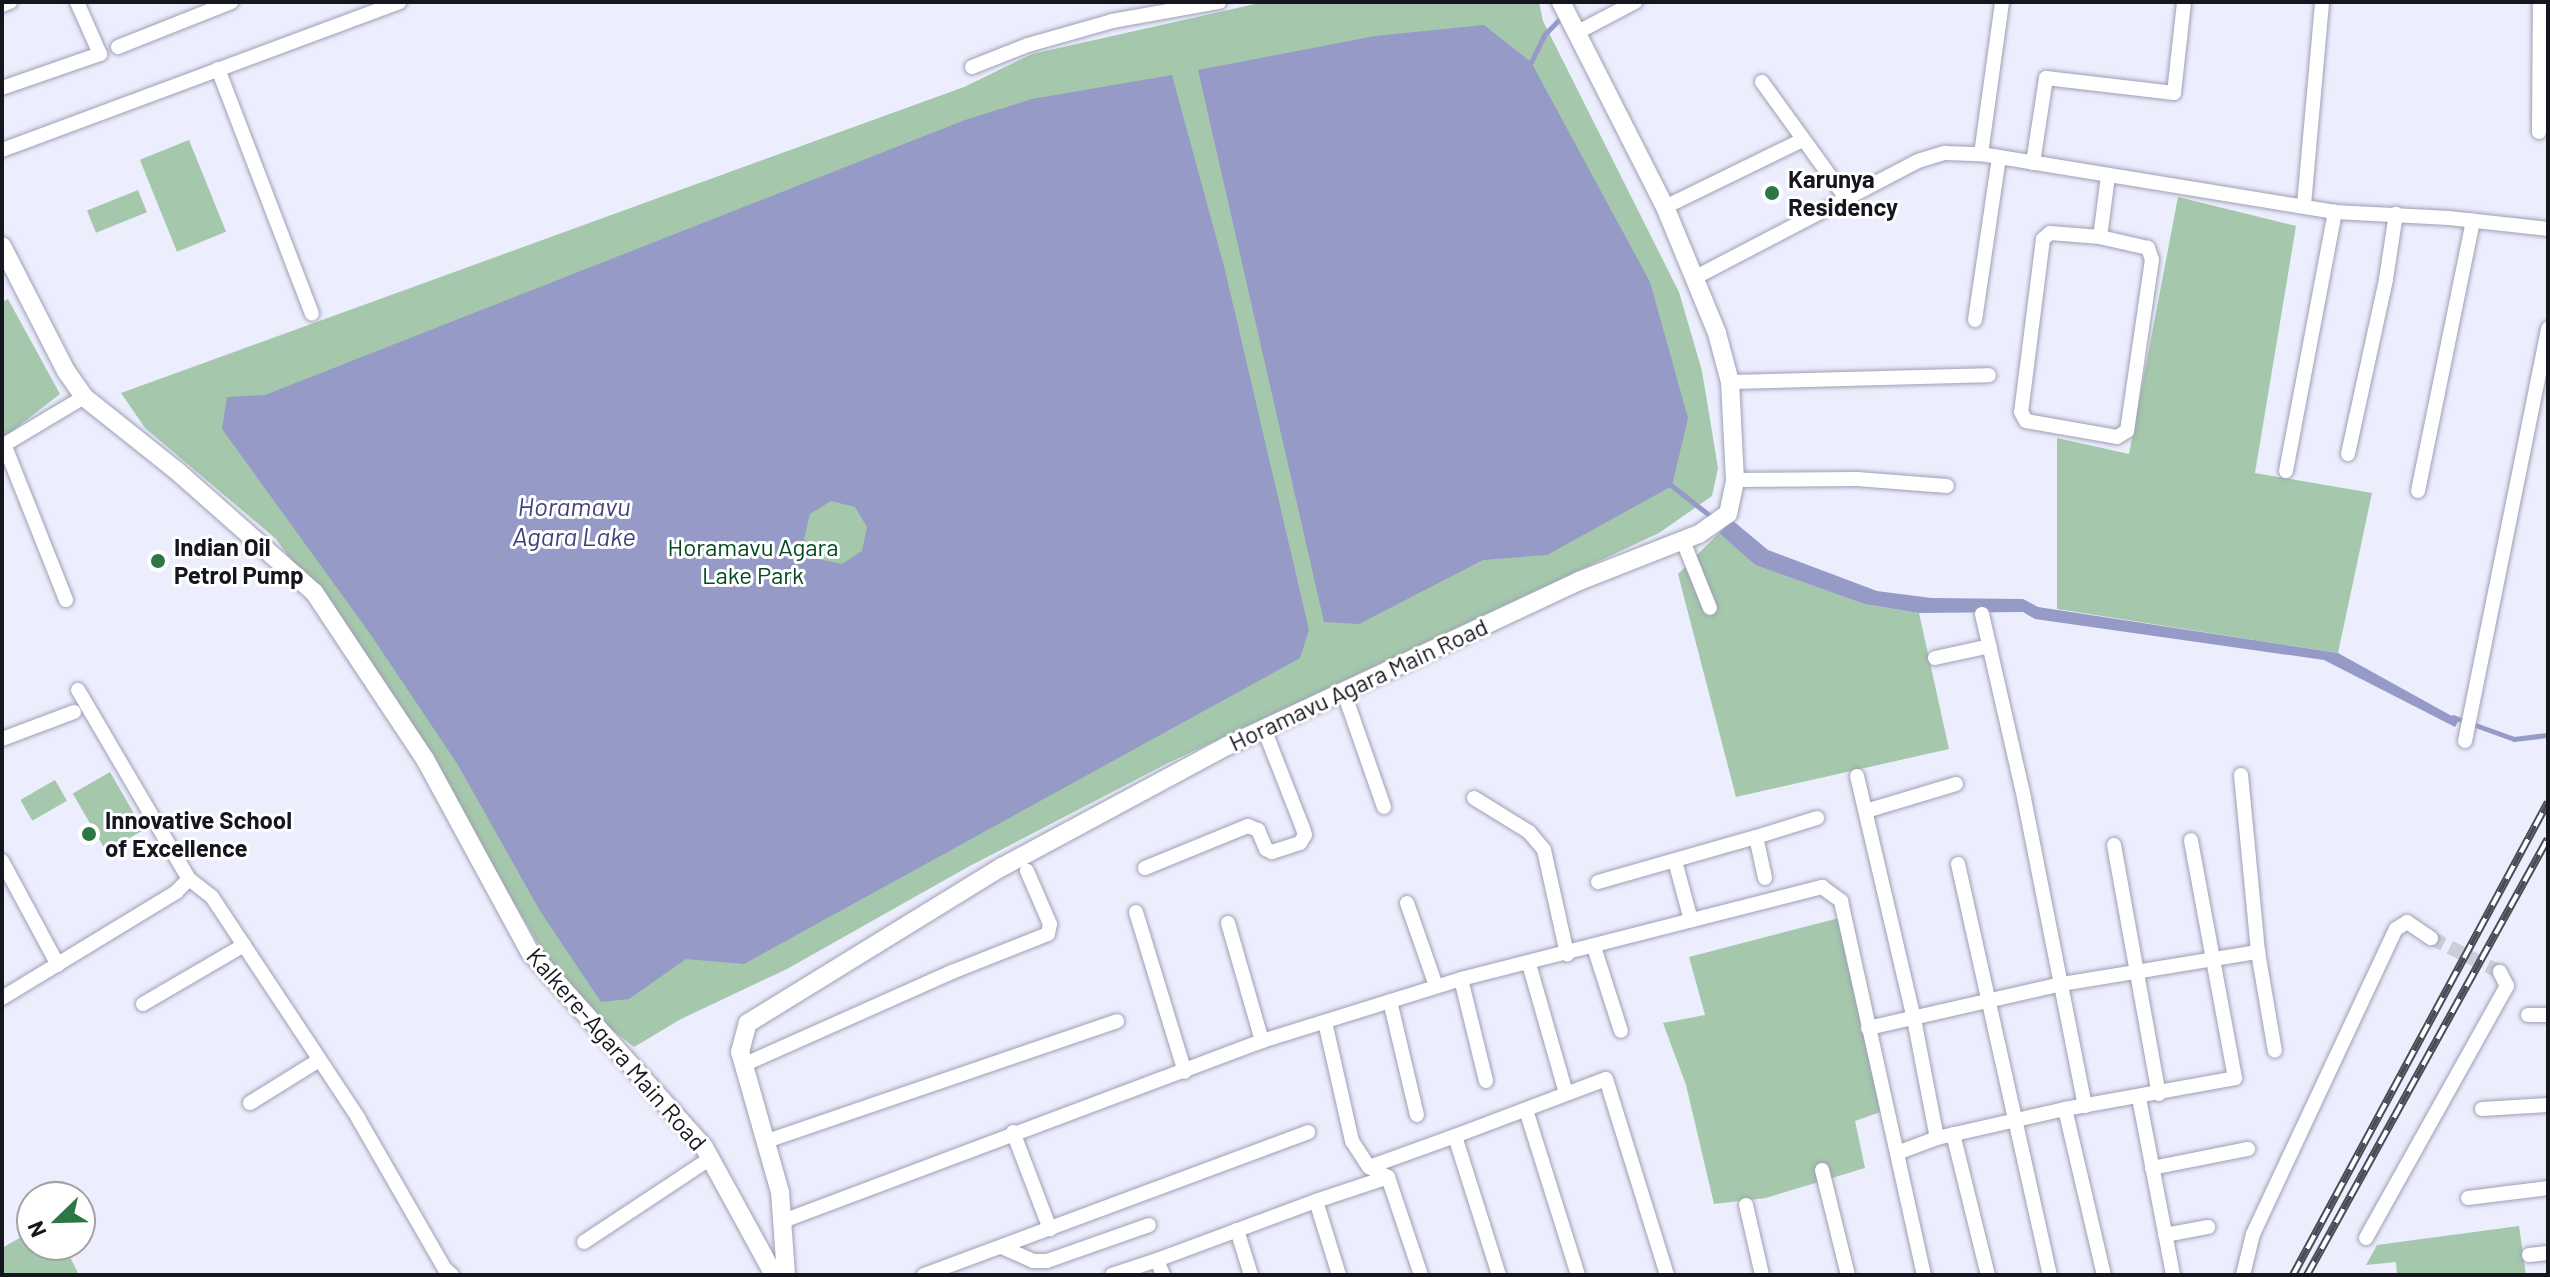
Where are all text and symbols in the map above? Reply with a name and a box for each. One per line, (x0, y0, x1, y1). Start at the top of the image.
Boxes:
place label: Karunya Residency (1788, 165, 1898, 221)
marker: Karunya Residency (1763, 184, 1781, 202)
water label: Horamavu Agara Lake (512, 490, 636, 552)
place label: Indian Oil Petrol Pump (174, 533, 304, 589)
park label: Horamavu Agara Lake Park (668, 533, 838, 589)
marker: Indian Oil Petrol Pump (149, 552, 167, 570)
street label: Horamavu Agara Main Road (1224, 611, 1492, 757)
place label: Innovative School of Excellence (105, 806, 292, 862)
marker: Innovative School of Excellence (80, 825, 98, 843)
street label: Kalkere-Agara Main Road (521, 942, 713, 1156)
north arrow (16, 1181, 96, 1261)
text: N (21, 1218, 51, 1241)

